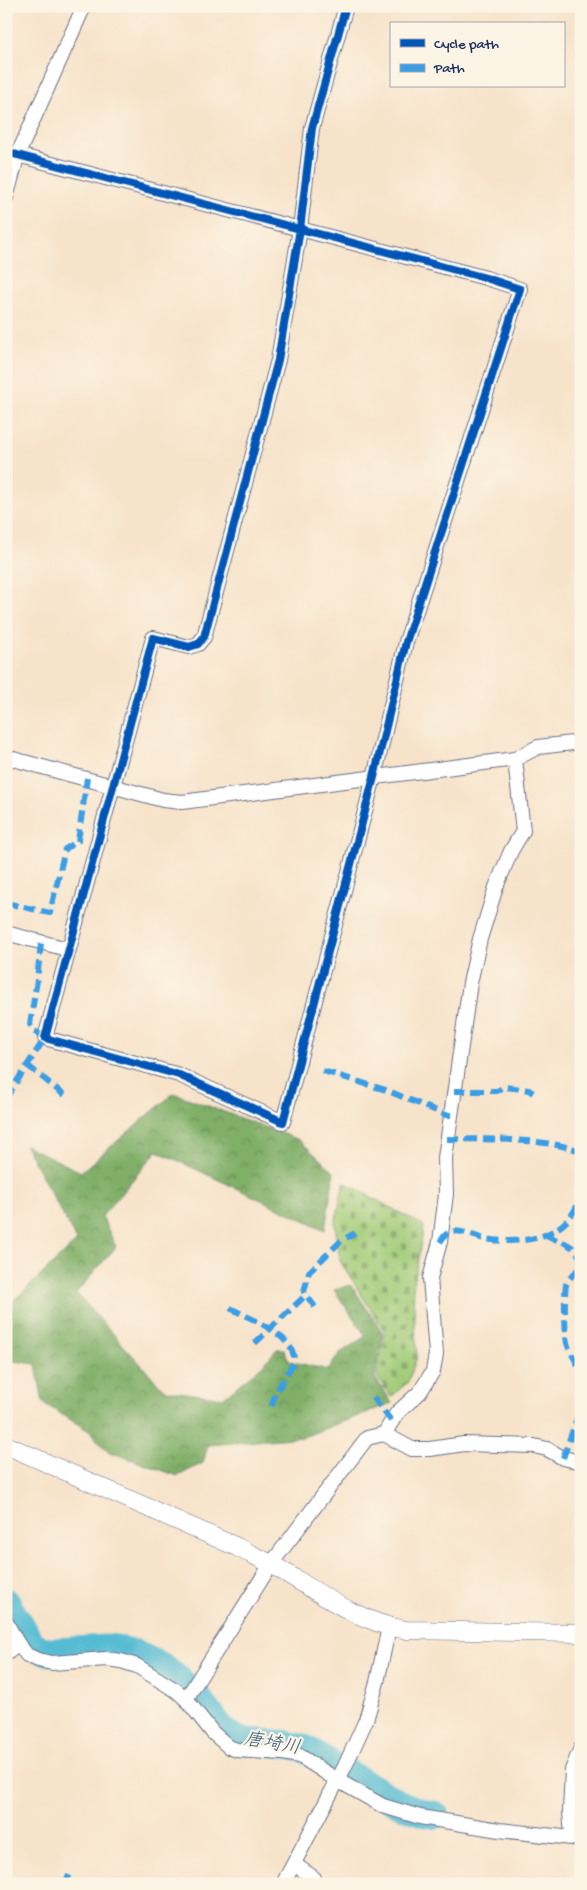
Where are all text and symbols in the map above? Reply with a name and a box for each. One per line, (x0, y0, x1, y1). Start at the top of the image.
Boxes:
legend (390, 22, 564, 88)
text: Cycle path (434, 36, 499, 54)
text: Path (433, 60, 465, 78)
water label: 唐埼川 (242, 1728, 302, 1761)

